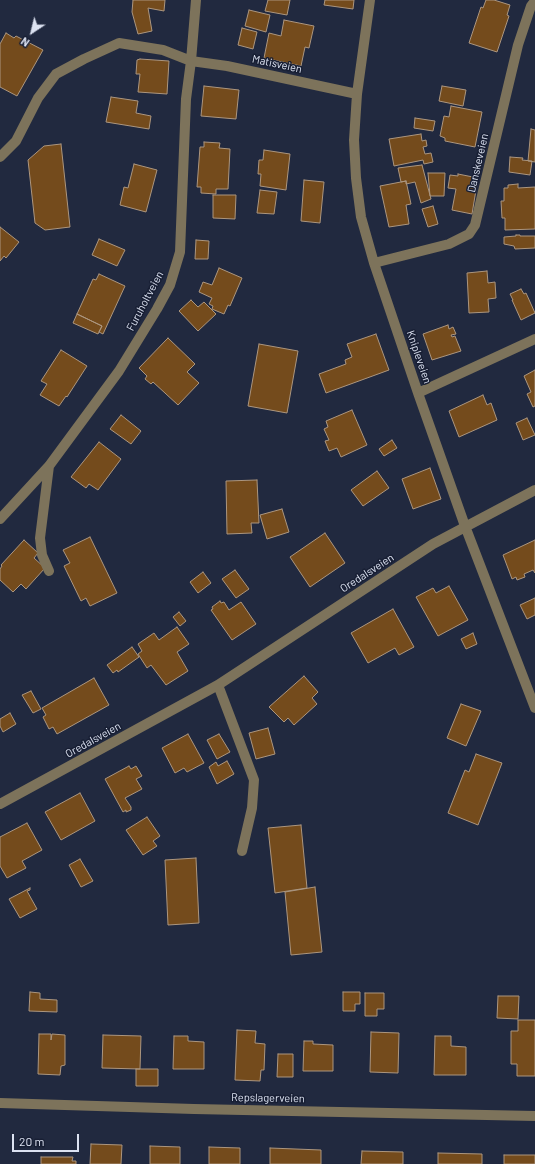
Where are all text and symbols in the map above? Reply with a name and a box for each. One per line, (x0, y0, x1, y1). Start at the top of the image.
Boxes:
north arrow (12, 12, 52, 52)
text: N (18, 35, 32, 50)
street label: Matisveien (251, 52, 303, 76)
street label: Danskeveien (465, 132, 491, 194)
street label: Furuholtveien (124, 269, 166, 333)
street label: Knipleveien (404, 329, 434, 385)
street label: Oredalsveien (338, 551, 396, 595)
street label: Oredalsveien (63, 719, 123, 761)
street label: Repslagerveien (231, 1091, 305, 1105)
scale bar (14, 1126, 81, 1152)
text: 20 m (19, 1134, 45, 1148)

